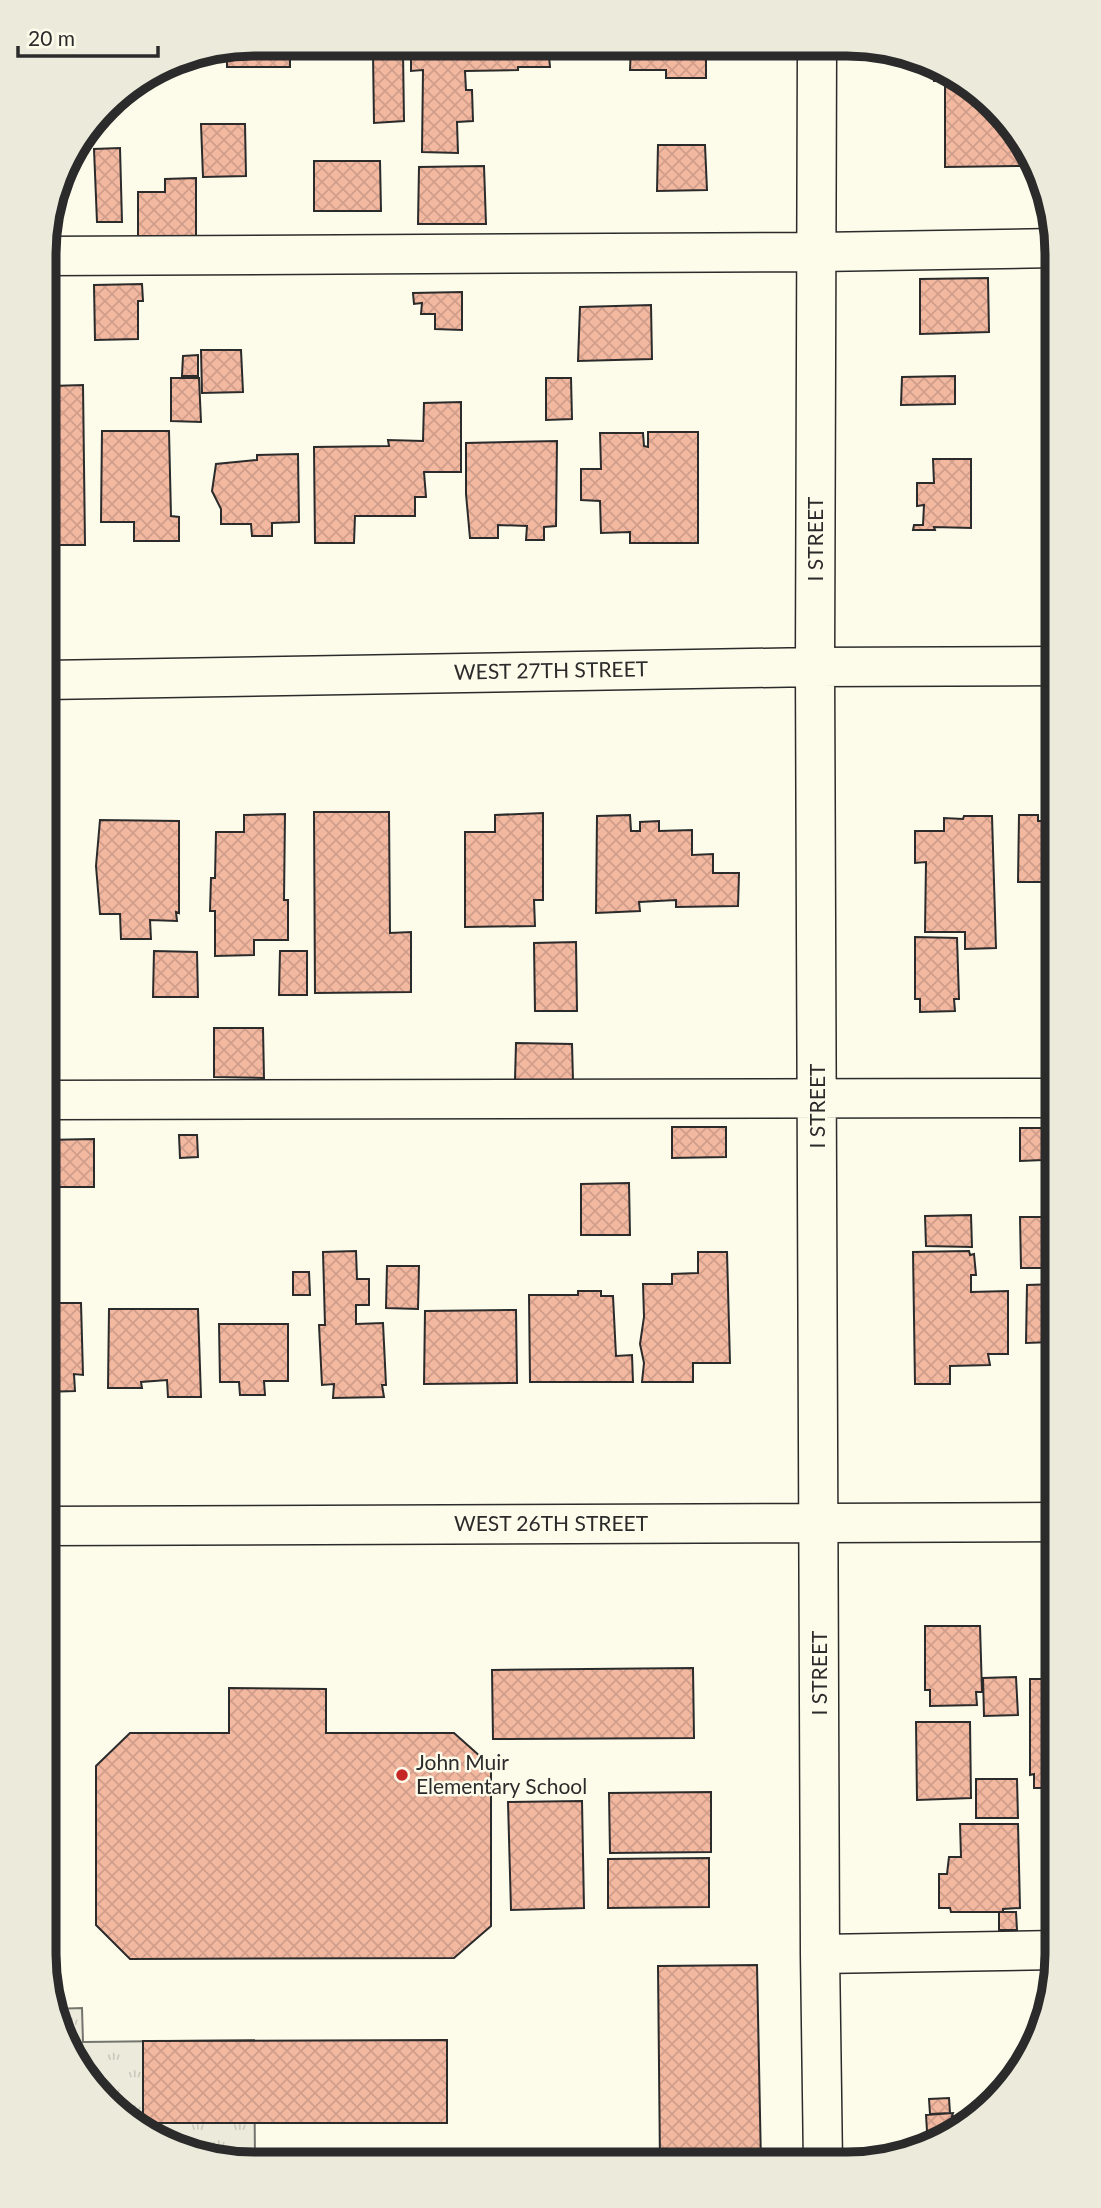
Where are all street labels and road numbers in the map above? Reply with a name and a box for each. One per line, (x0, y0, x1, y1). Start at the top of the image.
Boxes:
street label: I STREET (802, 496, 827, 581)
street label: WEST 27TH STREET (454, 655, 649, 684)
street label: I STREET (804, 1063, 829, 1148)
street label: WEST 26TH STREET (454, 1510, 649, 1535)
street label: I STREET (806, 1630, 831, 1715)

